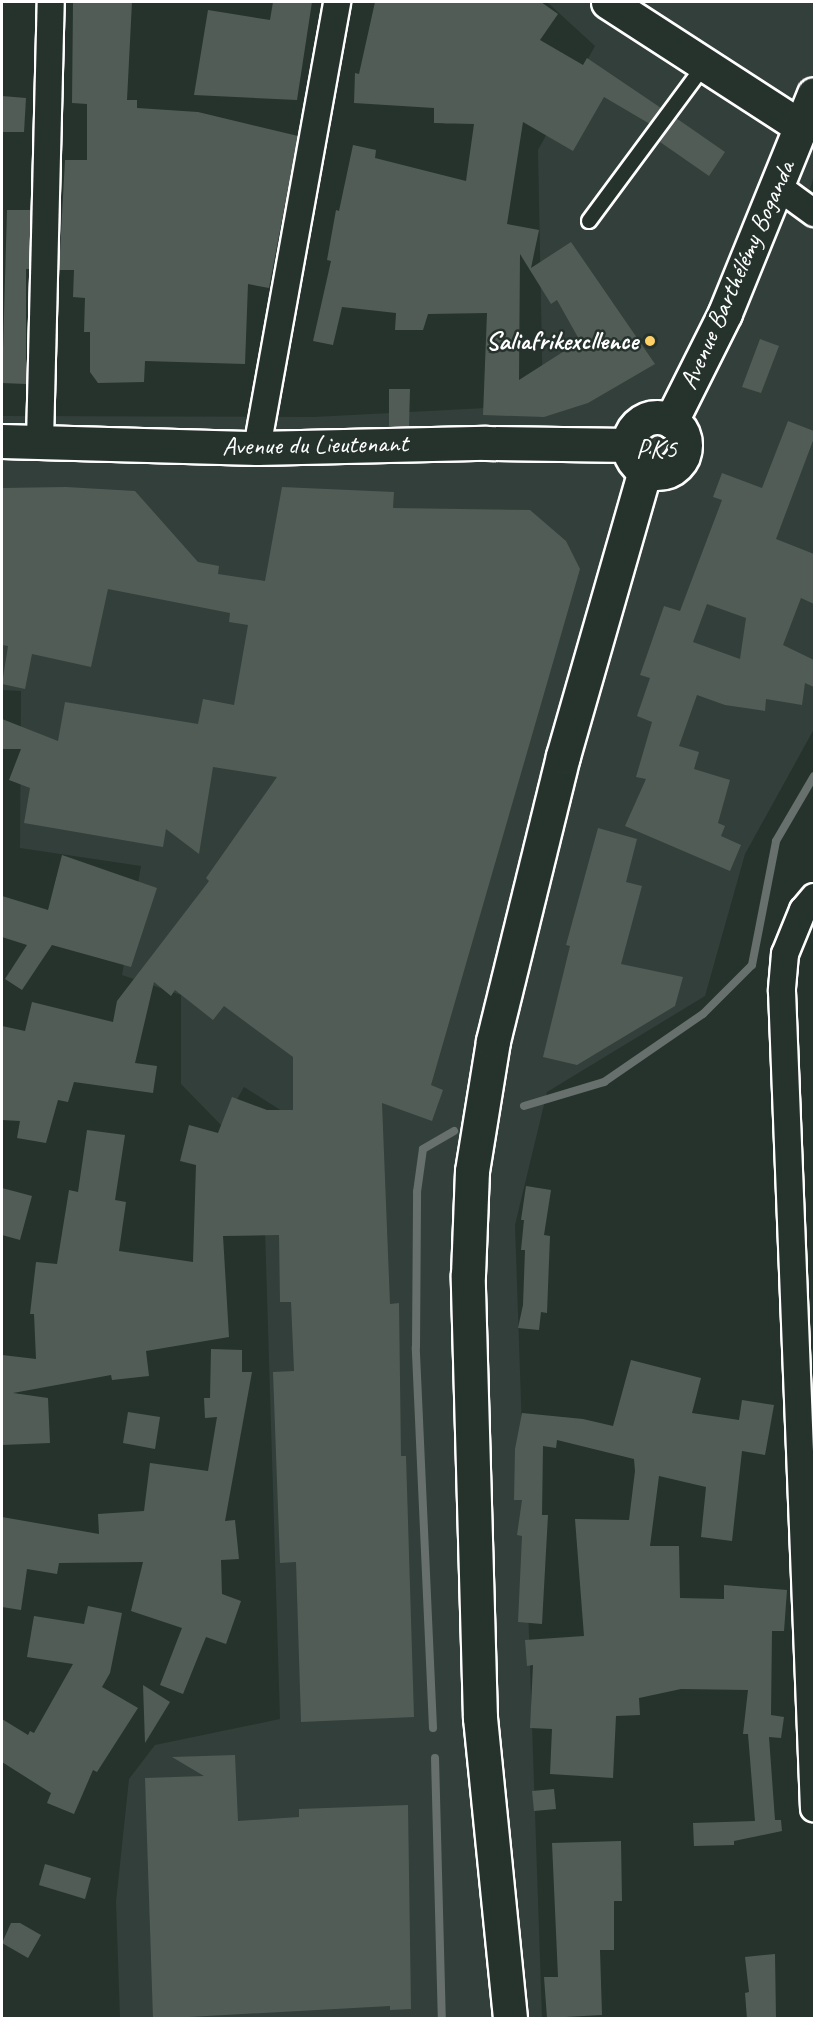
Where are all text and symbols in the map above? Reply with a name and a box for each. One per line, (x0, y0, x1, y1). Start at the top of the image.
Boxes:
street label: Avenue Barthélémy Boganda (673, 156, 801, 394)
place label: Saliafrikexcllence (486, 325, 638, 357)
marker: Saliafrikexcllence (643, 334, 657, 348)
street label: Avenue du Lieutenant (222, 428, 408, 462)
district label: PK5 (636, 433, 678, 465)

